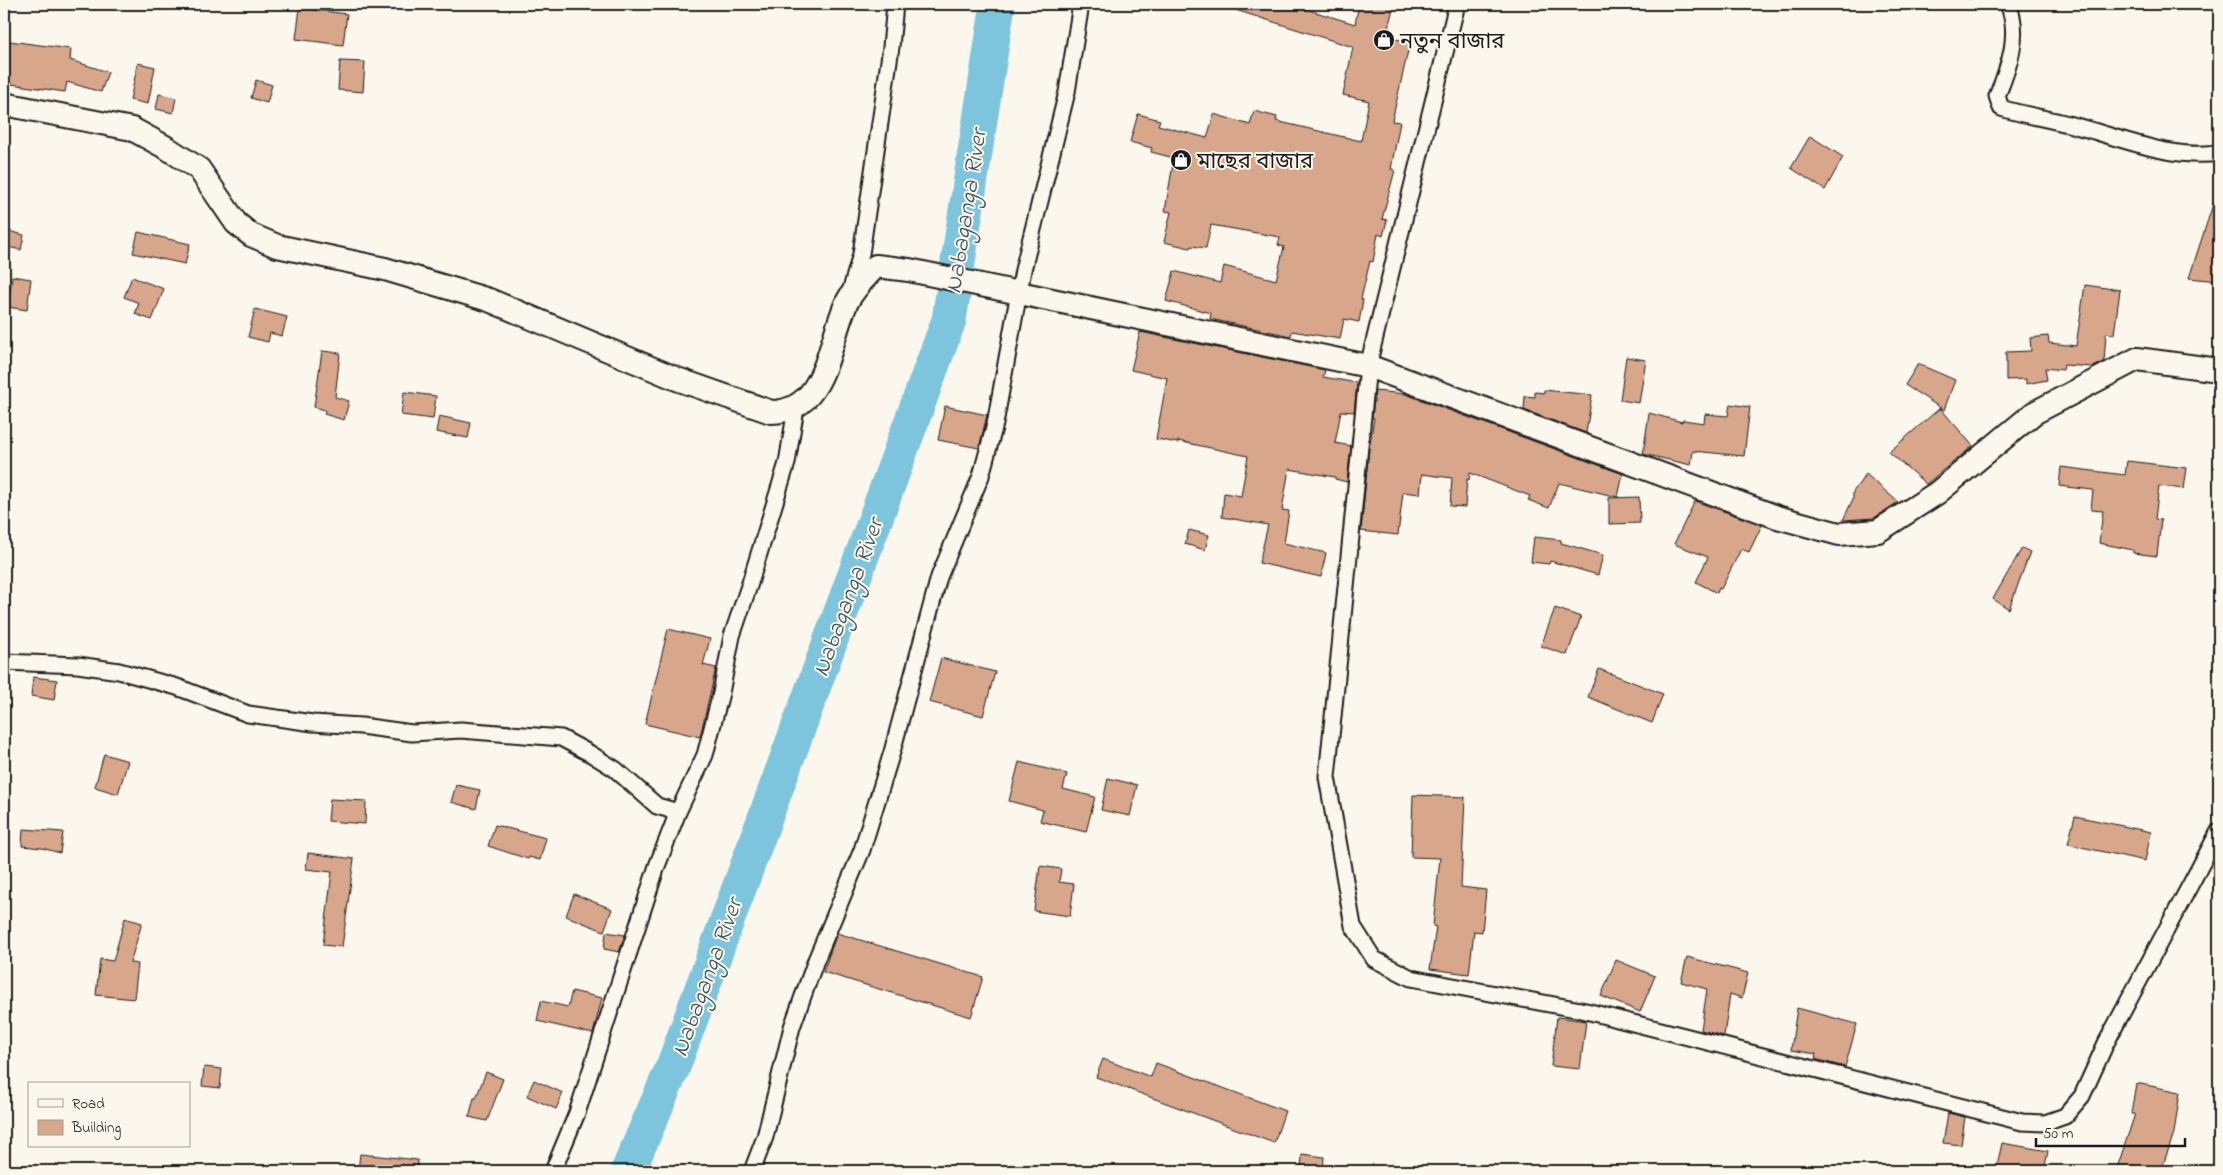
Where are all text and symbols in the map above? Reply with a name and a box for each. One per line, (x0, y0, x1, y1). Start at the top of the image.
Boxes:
place label: নতুন বাজার (1399, 27, 1505, 59)
shop icon: নতুন বাজার (1372, 28, 1396, 52)
water label: Nabaganga River (937, 124, 998, 296)
place label: মাছের বাজার (1196, 147, 1314, 179)
shop icon: মাছের বাজার (1169, 148, 1193, 172)
water label: Nabaganga River (805, 512, 895, 682)
water label: Nabaganga River (664, 892, 754, 1062)
legend (28, 1082, 190, 1148)
text: Road (72, 1093, 105, 1115)
scale bar (2036, 1115, 2184, 1147)
text: Building (71, 1117, 121, 1140)
text: 50 m (2043, 1123, 2074, 1145)

